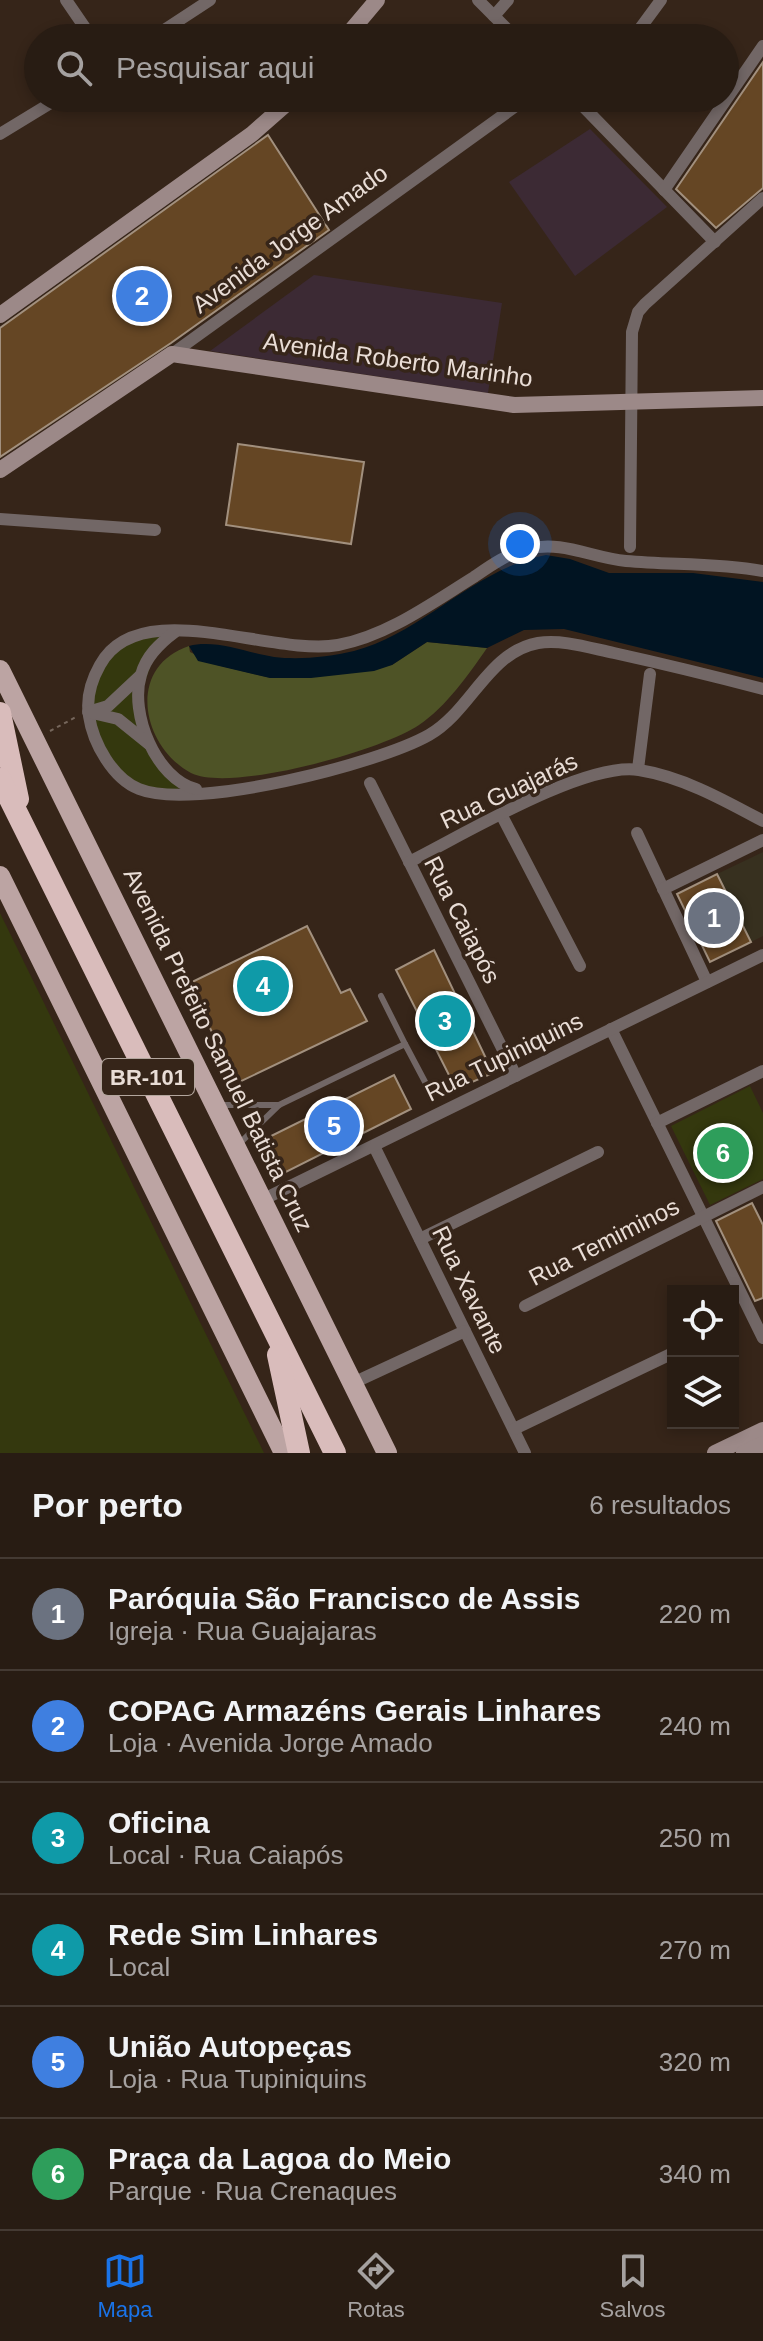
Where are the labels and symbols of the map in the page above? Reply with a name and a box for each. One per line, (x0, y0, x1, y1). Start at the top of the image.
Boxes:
street label: Avenida Jorge Amado (187, 159, 392, 318)
pin: 2 (116, 266, 168, 326)
street label: Avenida Roberto Marinho (262, 327, 534, 392)
your location (500, 524, 540, 564)
street label: Rua Guajarás (436, 747, 582, 834)
street label: Rua Caiapós (419, 852, 506, 988)
street label: Avenida Prefeito Samuel Batista Cruz (118, 864, 319, 1236)
pin: 1 (688, 888, 740, 948)
pin: 4 (237, 956, 289, 1016)
pin: 3 (419, 991, 471, 1051)
street label: Rua Tupiniquins (421, 1007, 587, 1106)
road number: BR-101 (102, 1059, 194, 1095)
pin: 5 (308, 1096, 360, 1156)
pin: 6 (697, 1123, 749, 1183)
street label: Rua Temiminos (524, 1192, 683, 1291)
street label: Rua Xavante (427, 1222, 512, 1358)

